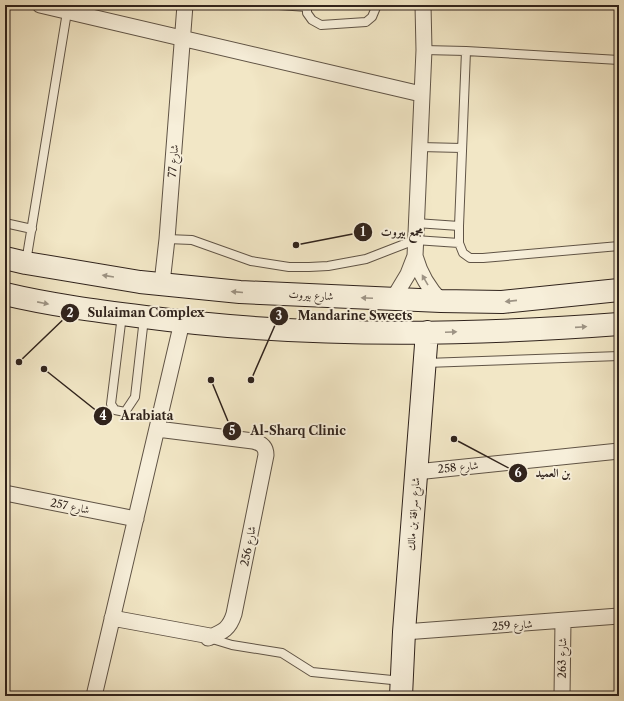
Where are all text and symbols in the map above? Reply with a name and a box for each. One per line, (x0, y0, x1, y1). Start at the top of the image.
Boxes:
street label: شارع 77 (165, 144, 184, 178)
callout: مجمع بيروت (353, 220, 431, 244)
text: 1 (360, 224, 366, 239)
text: مجمع بيروت (381, 224, 423, 244)
one-way arrow (102, 273, 114, 279)
one-way arrow (422, 274, 428, 286)
street label: شارع بيروت (288, 287, 334, 306)
one-way arrow (231, 288, 243, 295)
one-way arrow (360, 295, 373, 301)
one-way arrow (504, 298, 517, 304)
one-way arrow (37, 300, 49, 306)
callout: Sulaiman Complex (60, 301, 213, 325)
callout: Mandarine Sweets (269, 304, 420, 328)
text: 2 (66, 305, 74, 320)
text: Sulaiman Complex (87, 305, 205, 320)
text: 3 (276, 308, 283, 323)
text: Mandarine Sweets (298, 308, 413, 323)
one-way arrow (575, 324, 587, 331)
one-way arrow (445, 329, 457, 336)
callout: Arabiata (93, 404, 181, 428)
text: 4 (99, 408, 107, 423)
text: Arabiata (120, 408, 174, 423)
callout: Al-Sharq Clinic (222, 419, 354, 443)
text: 5 (229, 423, 236, 438)
text: Al-Sharq Clinic (249, 423, 346, 438)
street label: شارع 258 (437, 458, 479, 479)
callout: بن العميد (508, 461, 579, 485)
text: 6 (514, 465, 522, 480)
text: بن العميد (535, 465, 571, 480)
street label: شارع سراقة بن مالك (403, 477, 426, 551)
street label: شارع 257 (49, 495, 91, 520)
street label: شارع 256 (237, 525, 262, 568)
street label: شارع 259 (491, 617, 533, 636)
street label: شارع 263 (555, 637, 572, 679)

